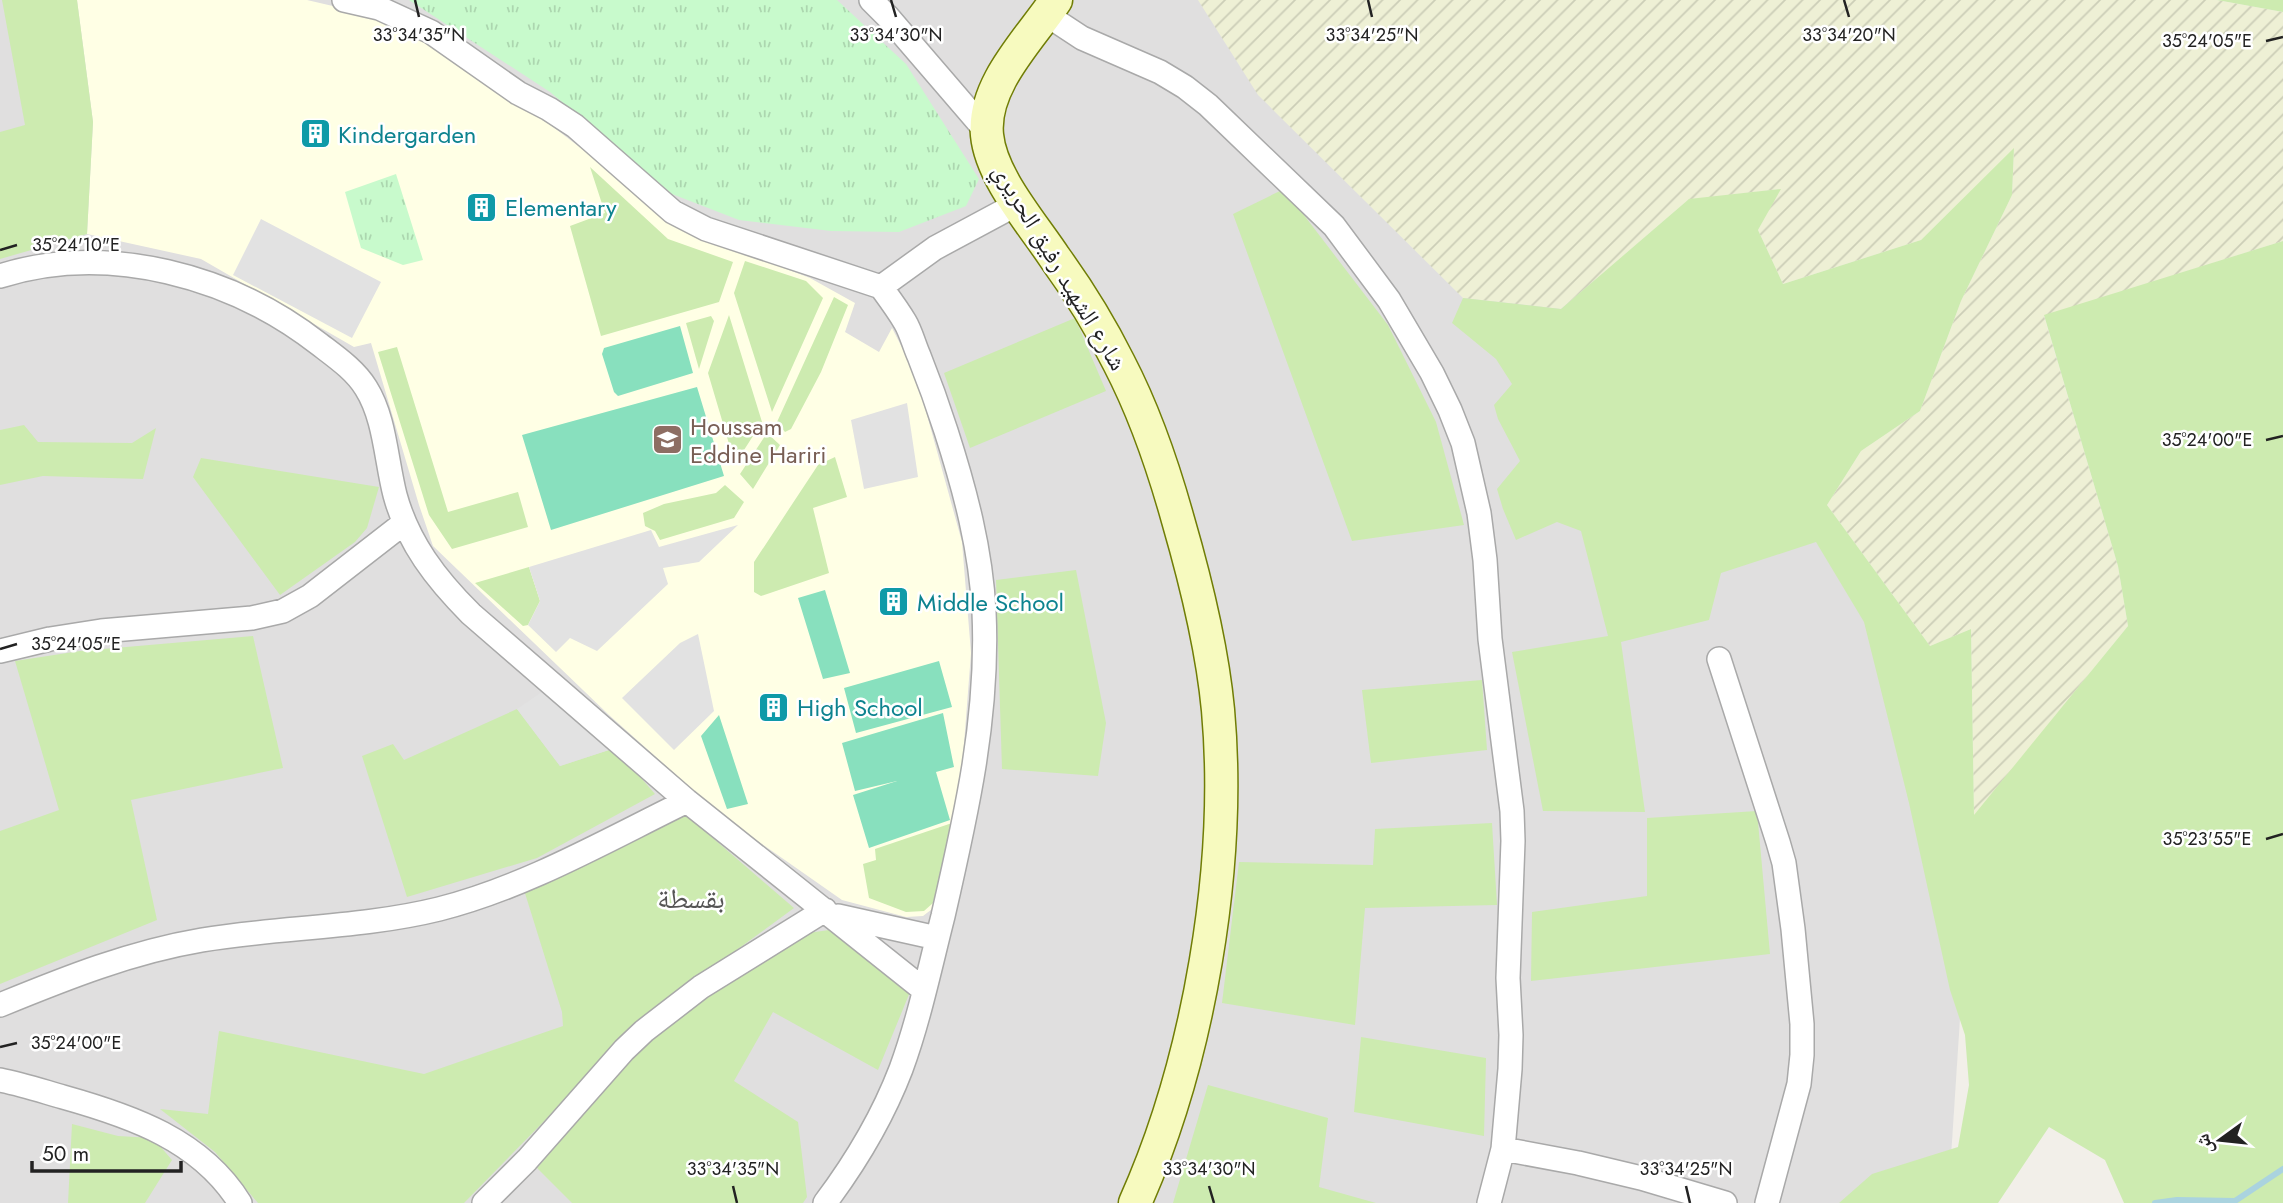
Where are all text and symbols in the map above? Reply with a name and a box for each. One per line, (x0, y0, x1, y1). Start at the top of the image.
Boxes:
text: 33°34'35"N (373, 22, 465, 48)
text: 33°34'30"N (849, 22, 943, 48)
text: 33°34'25"N (1326, 22, 1418, 48)
text: 33°34'20"N (1802, 22, 1896, 48)
text: 35°24'05"E (2162, 28, 2252, 54)
building icon: Kindergarden (298, 117, 332, 151)
place label: Kindergarden (338, 117, 476, 152)
street label: شارع الشهيد رفيق الحريري (982, 157, 1136, 378)
building icon: Elementary (465, 190, 499, 224)
place label: Elementary (505, 190, 617, 225)
text: 35°24'10"E (32, 232, 120, 258)
place label: Houssam Eddine Hariri (690, 409, 827, 472)
school or university icon: Houssam Eddine Hariri (650, 423, 684, 457)
text: 35°24'00"E (2162, 427, 2252, 453)
building icon: Middle School (877, 585, 911, 619)
place label: Middle School (917, 585, 1064, 620)
text: 35°24'05"E (31, 631, 121, 657)
building icon: High School (757, 690, 791, 724)
place label: High School (797, 690, 923, 725)
text: 35°23'55"E (2163, 826, 2251, 852)
district label: بقسطة (657, 878, 725, 919)
text: 35°24'00"E (31, 1030, 121, 1056)
north arrow (2185, 1105, 2255, 1175)
scale bar (32, 1130, 180, 1174)
text: ش (2188, 1131, 2220, 1158)
text: 50 m (42, 1139, 89, 1169)
text: 33°34'35"N (687, 1156, 779, 1182)
text: 33°34'30"N (1162, 1156, 1256, 1182)
text: 33°34'25"N (1640, 1156, 1732, 1182)

